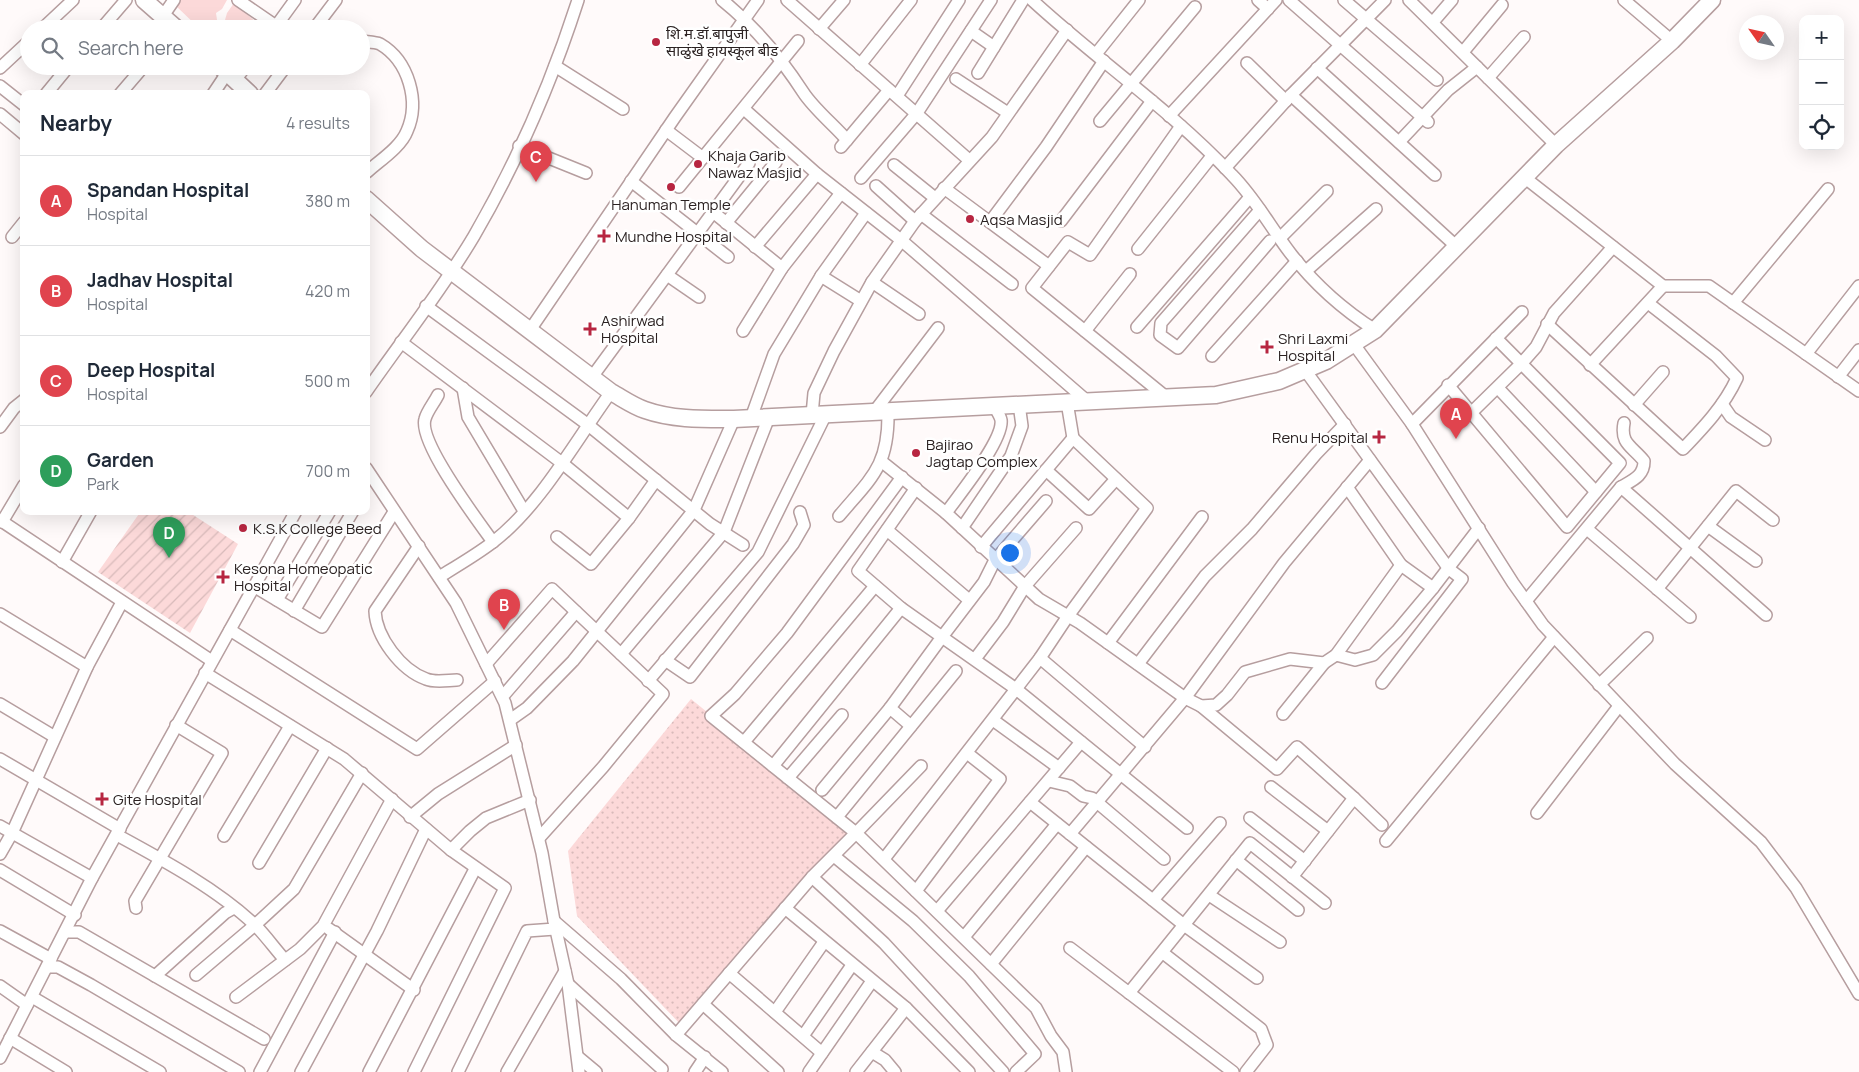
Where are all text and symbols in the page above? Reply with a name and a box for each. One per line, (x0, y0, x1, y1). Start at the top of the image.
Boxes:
north arrow (1739, 15, 1784, 60)
map controls (1799, 15, 1844, 150)
button: + (1799, 15, 1844, 60)
search box (20, 20, 370, 75)
place label: शि.म.डॉ.बापुजी साळुंखे हायस्कूल बीड (666, 23, 779, 61)
icon: search (38, 34, 66, 62)
text: Search here (78, 35, 184, 61)
marker: शि.म.डॉ.बापुजी साळुंखे हायस्कूल बीड (650, 36, 662, 48)
button: − (1799, 60, 1844, 105)
button: locate (1799, 105, 1844, 150)
text: Nearby (40, 109, 112, 137)
text: 4 results (286, 112, 350, 134)
pin: C (520, 141, 552, 182)
place label: Khaja Garib Nawaz Masjid (708, 145, 802, 183)
marker: Khaja Garib Nawaz Masjid (692, 158, 704, 170)
text: Spandan Hospital (87, 177, 249, 203)
marker: Hanuman Temple (665, 181, 677, 193)
text: A (51, 190, 61, 212)
text: 380 m (305, 190, 350, 212)
place label: Hanuman Temple (611, 194, 731, 215)
text: Hospital (87, 203, 148, 225)
place label: Aqsa Masjid (980, 209, 1063, 230)
marker: Aqsa Masjid (964, 213, 976, 225)
place label: Mundhe Hospital (615, 226, 732, 247)
marker: Mundhe Hospital (597, 229, 611, 243)
text: Jadhav Hospital (87, 267, 233, 293)
text: B (51, 280, 61, 302)
text: 420 m (305, 280, 350, 302)
text: Hospital (87, 293, 148, 315)
place label: Ashirwad Hospital (601, 310, 664, 348)
marker: Ashirwad Hospital (583, 322, 597, 336)
place label: Shri Laxmi Hospital (1278, 328, 1348, 366)
marker: Shri Laxmi Hospital (1260, 340, 1274, 354)
text: Deep Hospital (87, 357, 215, 383)
text: C (50, 370, 62, 392)
text: 500 m (304, 370, 350, 392)
text: Hospital (87, 383, 148, 405)
pin: A (1440, 398, 1472, 439)
place label: Renu Hospital (1272, 427, 1368, 448)
marker: Renu Hospital (1372, 430, 1386, 444)
place label: Bajirao Jagtap Complex (926, 434, 1038, 472)
text: Garden (87, 447, 154, 473)
marker: Bajirao Jagtap Complex (910, 447, 922, 459)
text: D (50, 460, 62, 482)
text: 700 m (306, 460, 350, 482)
text: Park (87, 473, 119, 495)
pin: D (153, 517, 185, 558)
place label: K.S.K College Beed (253, 518, 382, 539)
marker: K.S.K College Beed (237, 522, 249, 534)
your location (997, 540, 1023, 566)
place label: Kesona Homeopatic Hospital (234, 558, 373, 596)
marker: Kesona Homeopatic Hospital (216, 570, 230, 584)
pin: B (488, 589, 520, 630)
place label: Gite Hospital (113, 789, 202, 810)
marker: Gite Hospital (95, 792, 109, 806)

